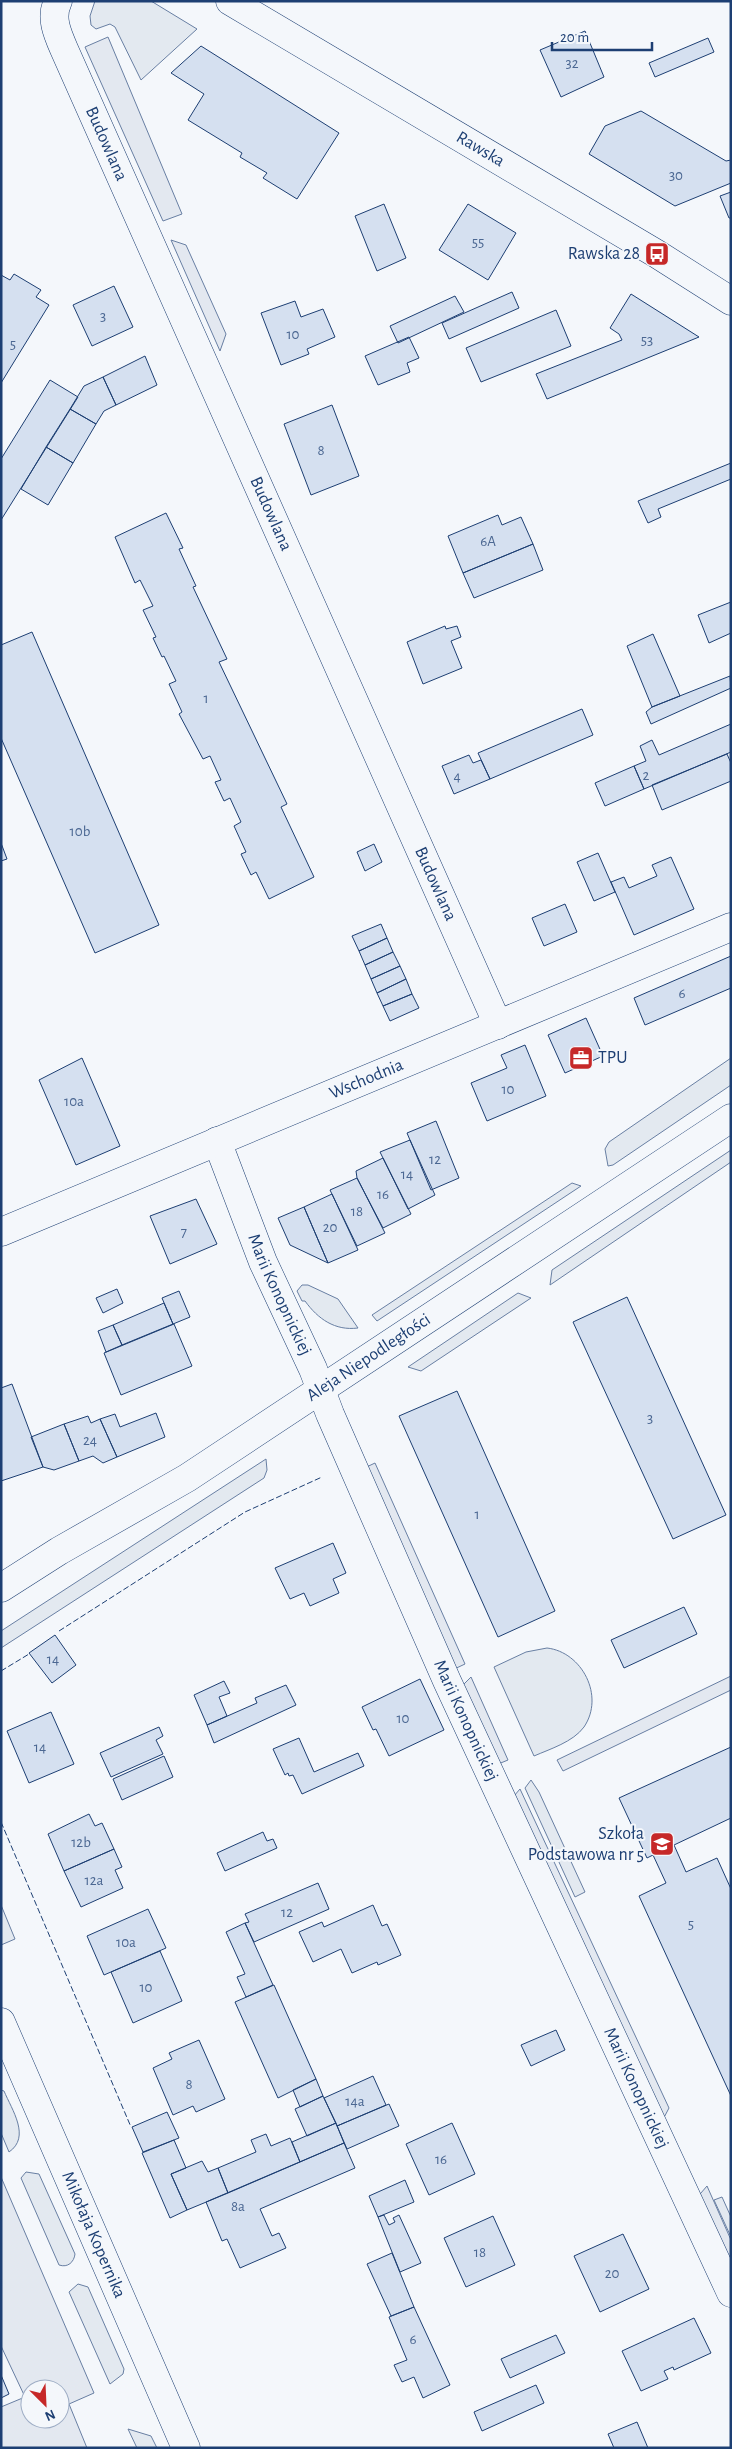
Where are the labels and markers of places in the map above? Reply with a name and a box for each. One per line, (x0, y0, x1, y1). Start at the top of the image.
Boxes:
bus stop icon: Rawska 28 (644, 241, 670, 267)
place label: Rawska 28 (568, 245, 640, 263)
office icon: TPU (568, 1045, 594, 1071)
place label: TPU (598, 1049, 627, 1067)
place label: Szkoła Podstawowa nr 5 (528, 1825, 644, 1864)
school or university icon: Szkoła Podstawowa nr 5 (649, 1831, 675, 1857)

